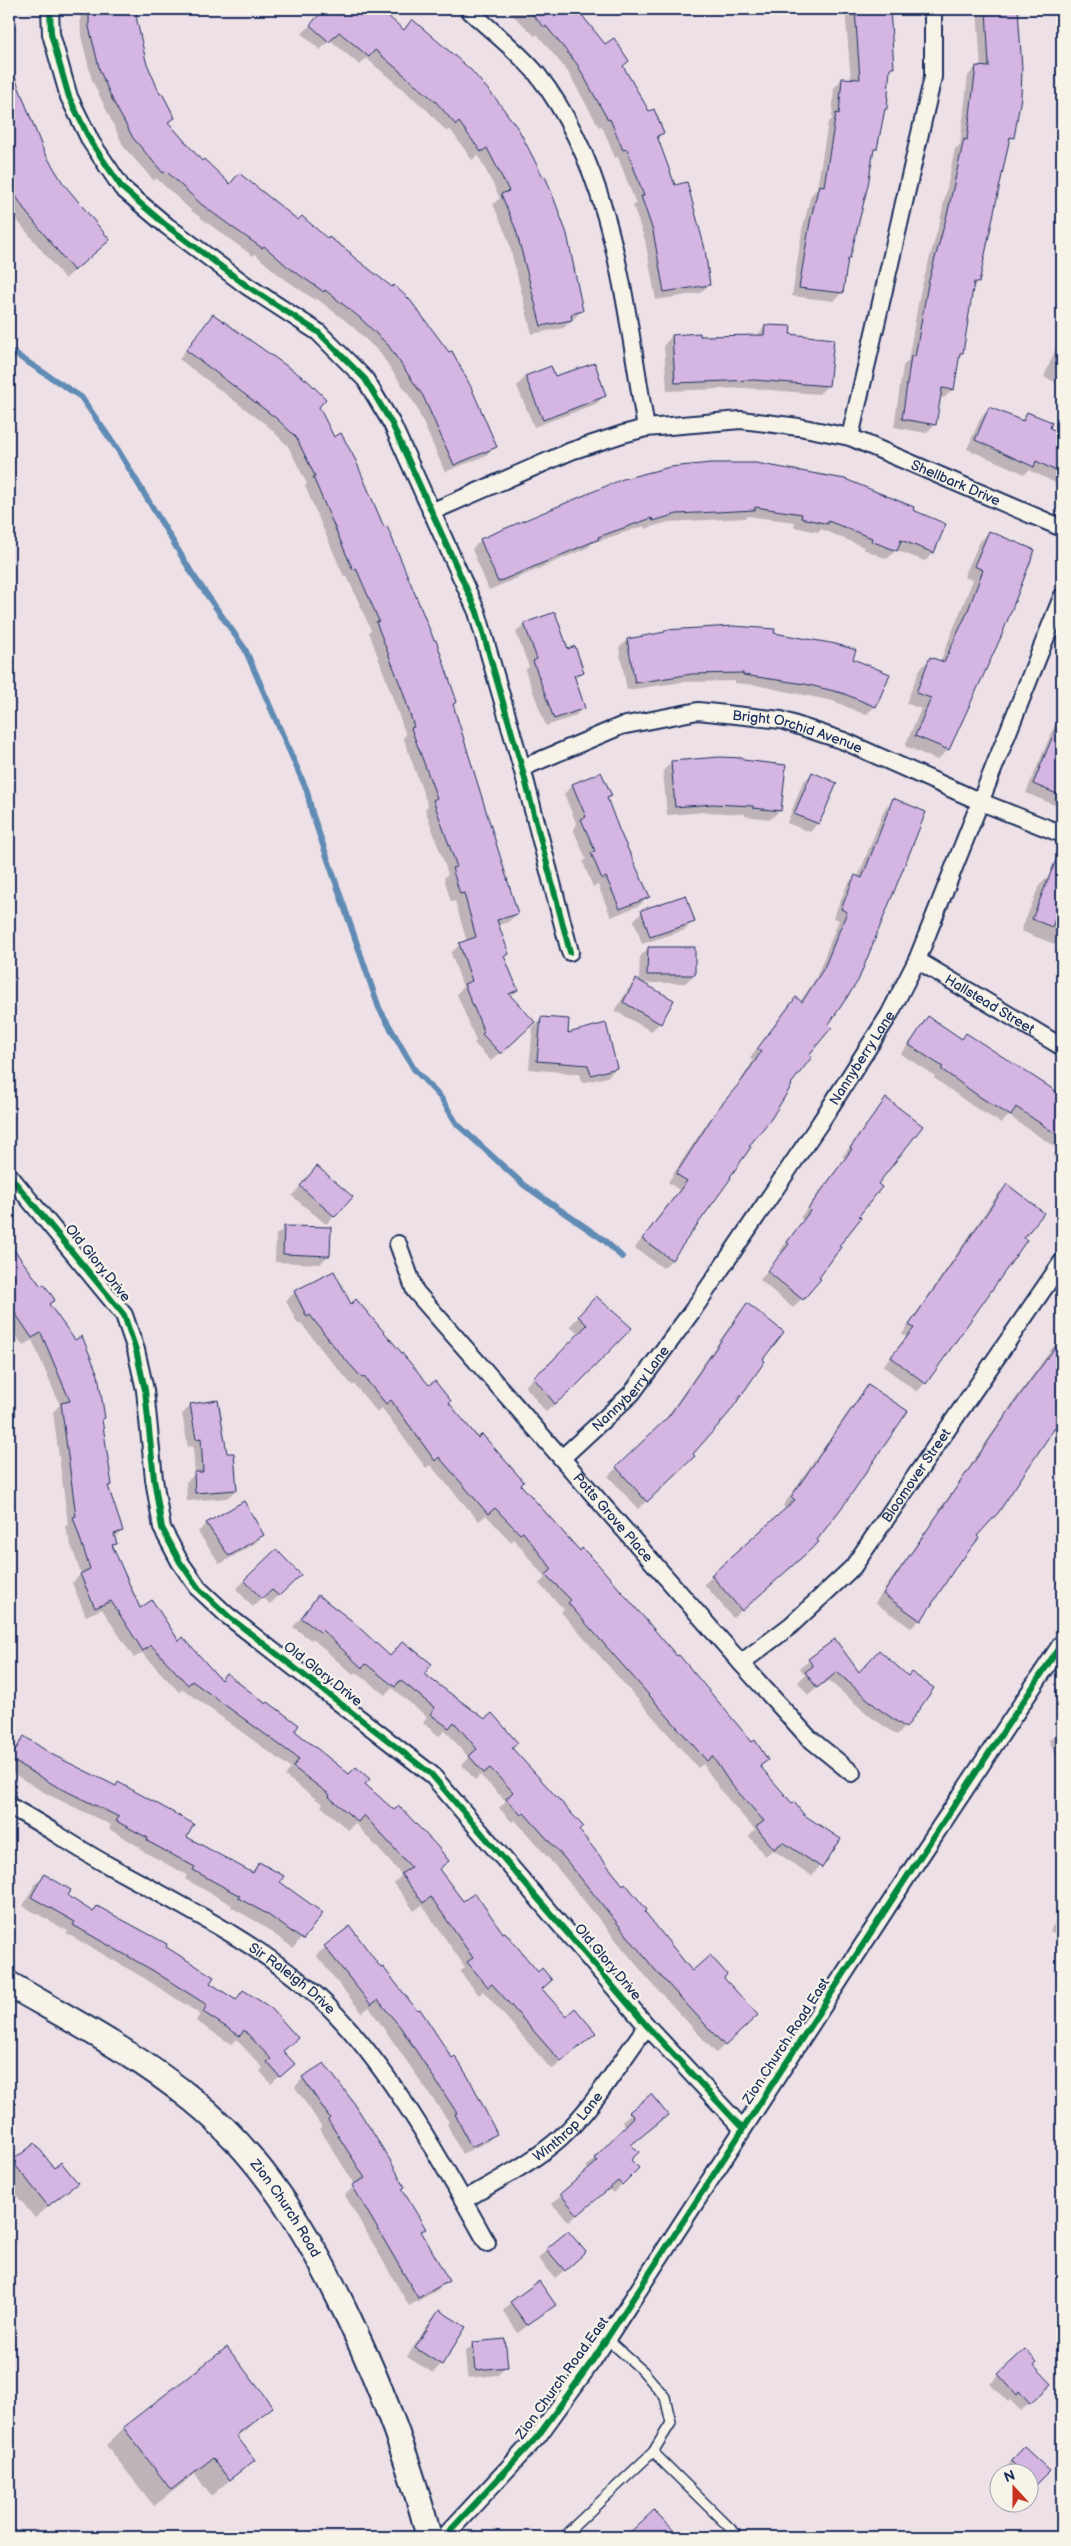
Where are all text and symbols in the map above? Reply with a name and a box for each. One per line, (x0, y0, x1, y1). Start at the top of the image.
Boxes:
street label: Shellbark Drive (909, 456, 1003, 509)
street label: Bright Orchid Avenue (732, 706, 865, 757)
street label: Hallstead Street (942, 970, 1038, 1037)
street label: Nannyberry Lane (825, 1007, 898, 1108)
street label: Old Glory Drive (62, 1221, 134, 1305)
street label: Nannyberry Lane (588, 1342, 672, 1435)
street label: Bloomover Street (878, 1424, 954, 1525)
street label: Potts Grove Place (570, 1469, 657, 1565)
street label: Old Glory Drive (280, 1638, 366, 1710)
street label: Old Glory Drive (571, 1920, 645, 2004)
street label: Sir Raleigh Drive (246, 1939, 339, 2017)
street label: Zion Church Road East (738, 1974, 833, 2108)
street label: Winthrop Lane (530, 2088, 606, 2165)
street label: Zion Church Road (246, 2155, 325, 2260)
street label: Zion Church Road East (511, 2313, 612, 2443)
north arrow (988, 2464, 1038, 2514)
text: N (1002, 2467, 1017, 2486)

